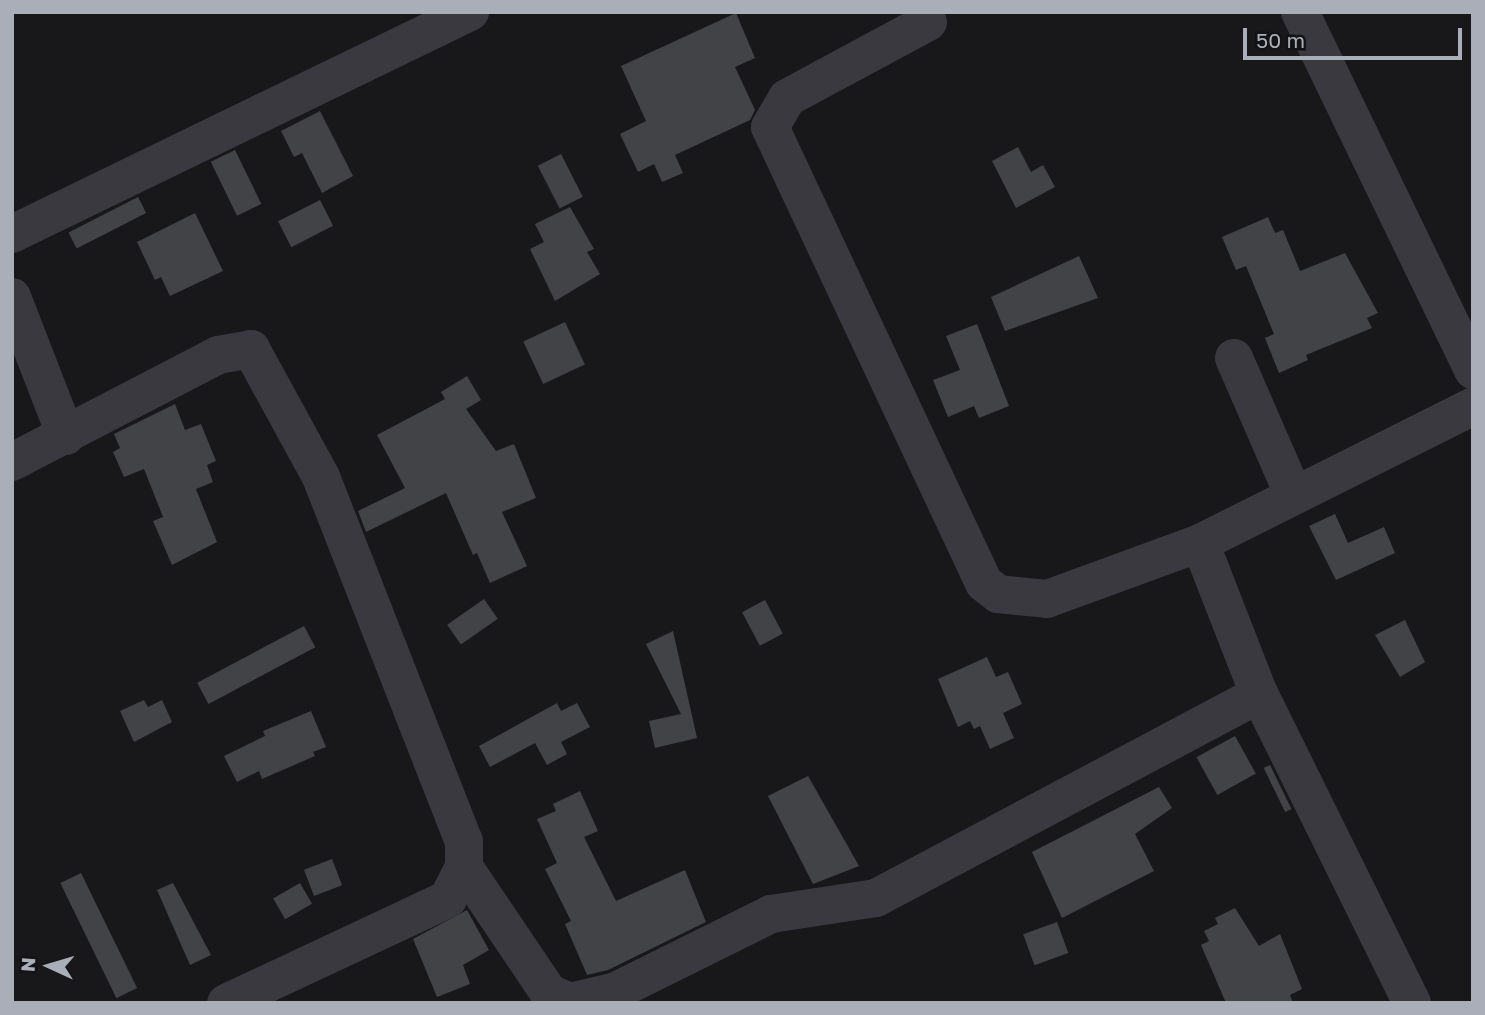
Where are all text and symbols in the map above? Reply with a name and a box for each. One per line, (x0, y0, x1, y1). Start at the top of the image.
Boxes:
scale bar (1247, 14, 1466, 58)
text: 50 m (1256, 27, 1305, 53)
north arrow (14, 931, 84, 1001)
text: N (16, 956, 40, 973)

